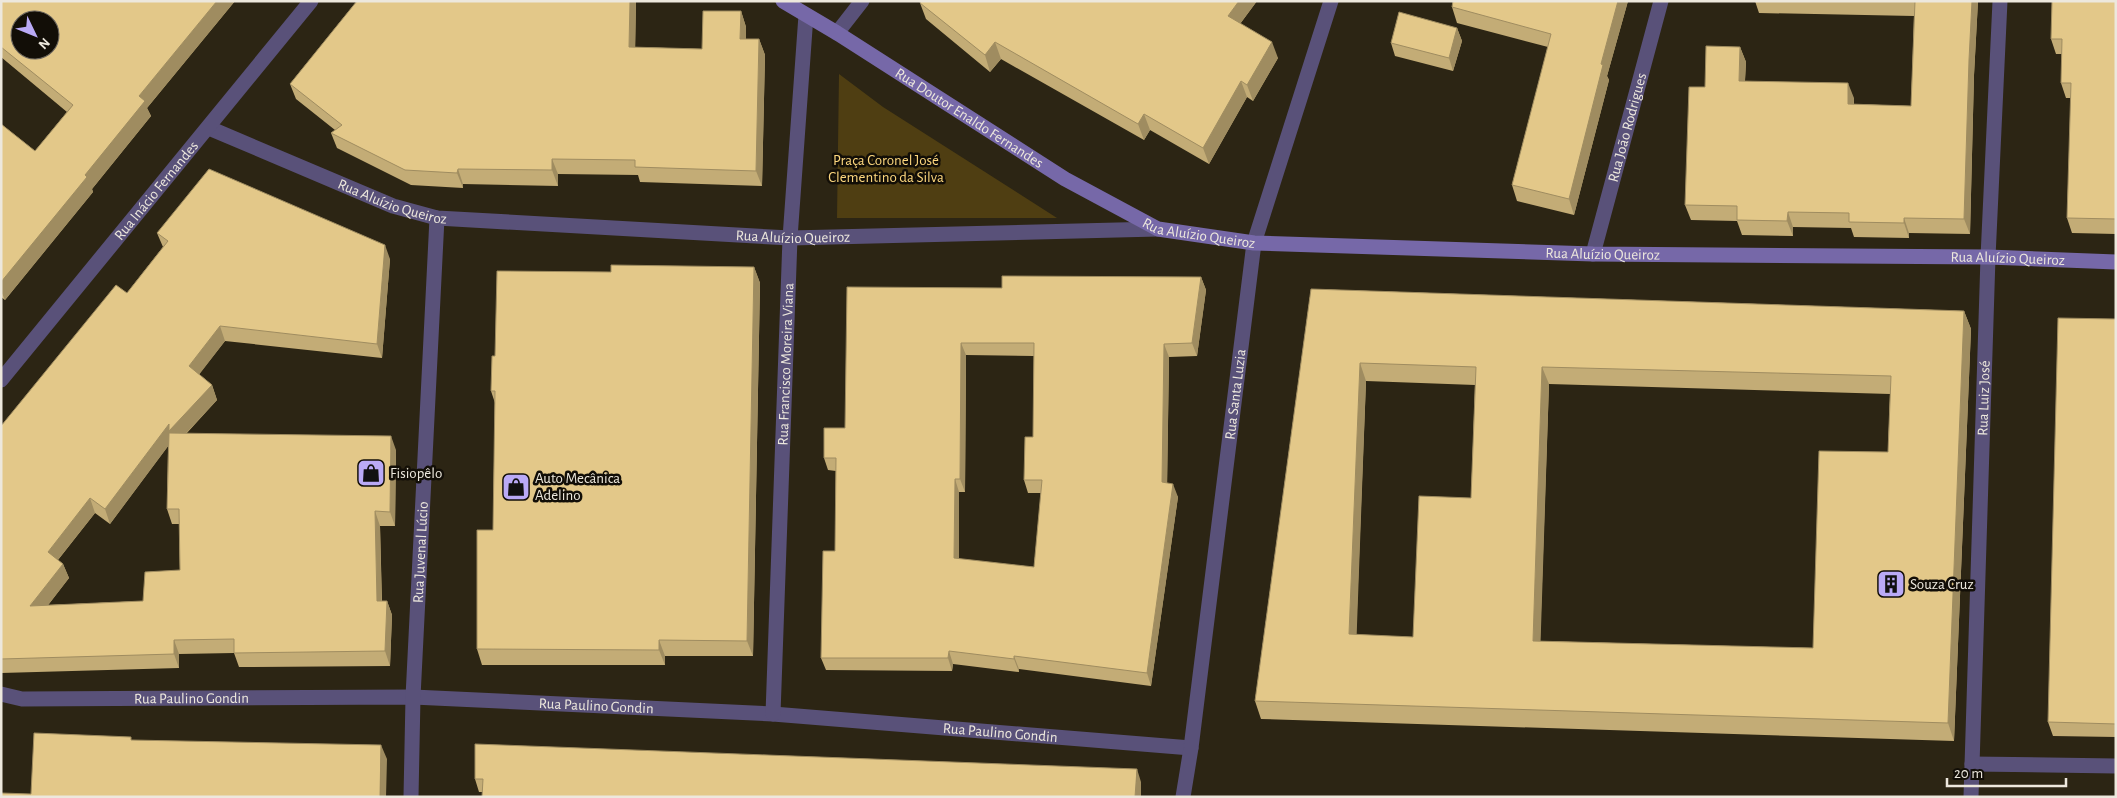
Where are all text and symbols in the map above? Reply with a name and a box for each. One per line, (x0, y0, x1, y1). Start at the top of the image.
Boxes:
north arrow (10, 10, 60, 60)
text: N (35, 35, 52, 52)
street label: Rua Doutor Enaldo Fernandes (893, 65, 1046, 171)
street label: Rua João Rodrigues (1605, 71, 1649, 184)
street label: Rua Inácio Fernandes (111, 138, 201, 243)
park label: Praça Coronel José Clementino da Silva (828, 153, 944, 185)
street label: Rua Aluízio Queiroz (336, 176, 447, 226)
street label: Rua Aluízio Queiroz (1140, 215, 1256, 251)
street label: Rua Aluízio Queiroz (735, 227, 850, 246)
street label: Rua Aluízio Queiroz (1545, 245, 1660, 262)
street label: Rua Aluízio Queiroz (1950, 249, 2065, 267)
street label: Rua Francisco Moreira Viana (775, 283, 796, 446)
street label: Rua Santa Luzia (1222, 348, 1248, 441)
street label: Rua Luiz José (1975, 360, 1992, 436)
shop icon: Fisiopêlo (356, 458, 386, 488)
place label: Fisiopêlo (390, 466, 442, 481)
place label: Auto Mecânica Adelino (535, 471, 620, 503)
shop icon: Auto Mecânica Adelino (501, 472, 531, 502)
street label: Rua Juvenal Lúcio (410, 501, 430, 603)
building icon: Souza Cruz (1876, 569, 1906, 599)
place label: Souza Cruz (1910, 577, 1974, 592)
street label: Rua Paulino Gondin (134, 690, 249, 706)
street label: Rua Paulino Gondin (538, 695, 654, 716)
street label: Rua Paulino Gondin (942, 720, 1058, 745)
scale bar (1947, 756, 2066, 788)
text: 20 m (1954, 766, 1983, 781)

